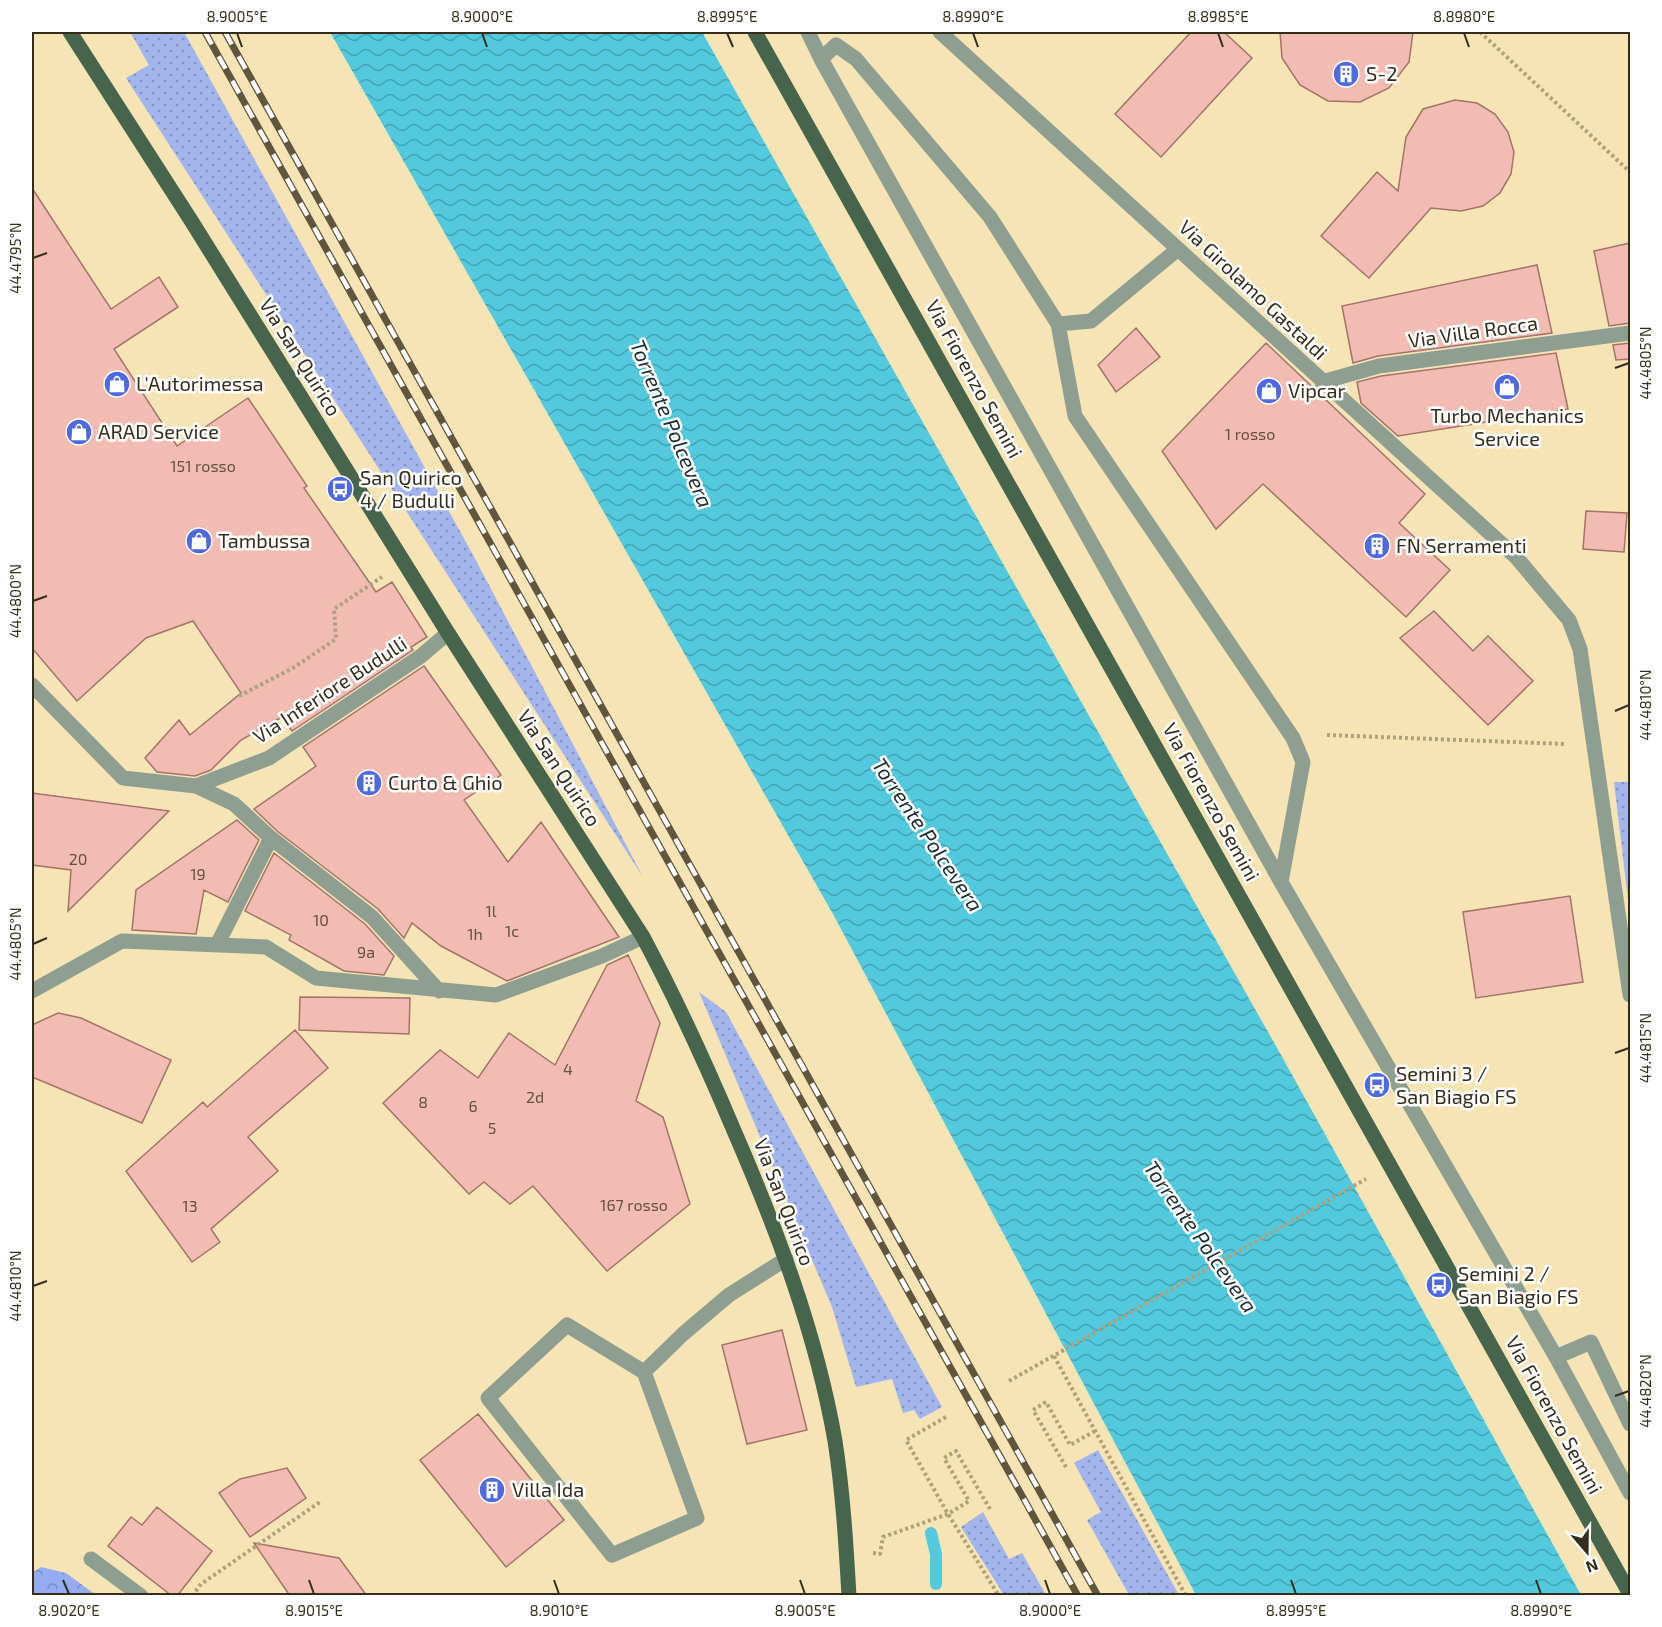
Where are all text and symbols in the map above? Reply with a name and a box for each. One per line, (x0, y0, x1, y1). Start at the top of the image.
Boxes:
text: 8.9005°E (206, 7, 268, 25)
text: 8.9000°E (451, 7, 513, 25)
text: 8.8995°E (697, 7, 757, 25)
text: 8.8990°E (942, 7, 1004, 25)
text: 8.8985°E (1187, 7, 1249, 25)
text: 8.8980°E (1433, 7, 1495, 25)
building icon: S-2 (1331, 59, 1361, 89)
place label: S-2 (1366, 61, 1397, 85)
street label: Via Girolamo Gastaldi (1175, 214, 1333, 364)
text: 44.4795°N (6, 222, 24, 294)
street label: Via San Quirico (255, 293, 347, 420)
street label: Via Fiorenzo Semini (922, 295, 1028, 462)
street label: Via Villa Rocca (1407, 310, 1539, 352)
text: 44.4805°N (1636, 326, 1654, 400)
water label: Torrente Polcevera (626, 336, 719, 511)
shop icon: L'Autorimessa (102, 369, 132, 399)
place label: L'Autorimessa (136, 371, 263, 395)
shop icon: Turbo Mechanics Service (1492, 372, 1522, 402)
shop icon: Vipcar (1254, 376, 1284, 406)
place label: Vipcar (1288, 378, 1346, 402)
place label: Turbo Mechanics Service (1430, 403, 1584, 450)
shop icon: ARAD Service (64, 417, 94, 447)
place label: ARAD Service (98, 419, 219, 443)
house number: 1 rosso (1225, 424, 1275, 443)
house number: 151 rosso (170, 456, 236, 475)
place label: San Quirico 4 / Budulli (360, 465, 462, 512)
bus stop icon: San Quirico 4 / Budulli (325, 474, 355, 504)
shop icon: Tambussa (184, 526, 214, 556)
place label: Tambussa (218, 528, 310, 552)
building icon: FN Serramenti (1362, 531, 1392, 561)
place label: FN Serramenti (1396, 533, 1527, 557)
text: 44.4800°N (6, 564, 24, 638)
street label: Via Inferiore Budulli (248, 631, 411, 748)
text: 44.4810°N (1636, 669, 1654, 741)
street label: Via San Quirico (513, 704, 607, 830)
street label: Via Fiorenzo Semini (1159, 718, 1265, 885)
water label: Torrente Polcevera (868, 753, 989, 916)
building icon: Curto & Ghio (354, 768, 384, 798)
place label: Curto & Ghio (388, 770, 503, 794)
house number: 20 (69, 849, 87, 868)
house number: 19 (190, 864, 206, 883)
house number: 1l (485, 901, 497, 920)
text: 44.4805°N (6, 907, 24, 981)
house number: 10 (313, 910, 329, 929)
house number: 1c (505, 921, 519, 940)
house number: 1h (467, 924, 483, 943)
house number: 9a (357, 942, 375, 961)
text: 44.4815°N (1636, 1013, 1654, 1083)
house number: 4 (563, 1059, 573, 1078)
place label: Semini 3 / San Biagio FS (1396, 1061, 1517, 1108)
bus stop icon: Semini 3 / San Biagio FS (1362, 1070, 1392, 1100)
house number: 2d (526, 1087, 544, 1106)
house number: 8 (418, 1092, 428, 1111)
house number: 6 (468, 1096, 478, 1115)
house number: 5 (488, 1118, 496, 1137)
street label: Via San Quirico (750, 1135, 820, 1269)
water label: Torrente Polcevera (1139, 1155, 1263, 1317)
house number: 167 rosso (600, 1195, 668, 1214)
house number: 13 (182, 1196, 198, 1215)
text: 44.4810°N (6, 1250, 24, 1322)
place label: Semini 2 / San Biagio FS (1458, 1261, 1579, 1308)
bus stop icon: Semini 2 / San Biagio FS (1424, 1270, 1454, 1300)
street label: Via Fiorenzo Semini (1502, 1331, 1608, 1498)
text: 44.4820°N (1636, 1354, 1654, 1428)
building icon: Villa Ida (477, 1475, 507, 1505)
place label: Villa Ida (512, 1477, 584, 1501)
north arrow (1557, 1522, 1617, 1582)
text: N (1584, 1556, 1601, 1577)
text: 8.9020°E (38, 1601, 100, 1619)
text: 8.9015°E (285, 1601, 343, 1619)
text: 8.9010°E (529, 1601, 589, 1619)
text: 8.9005°E (774, 1601, 836, 1619)
text: 8.9000°E (1019, 1601, 1081, 1619)
text: 8.8995°E (1266, 1601, 1326, 1619)
text: 8.8990°E (1510, 1601, 1572, 1619)

